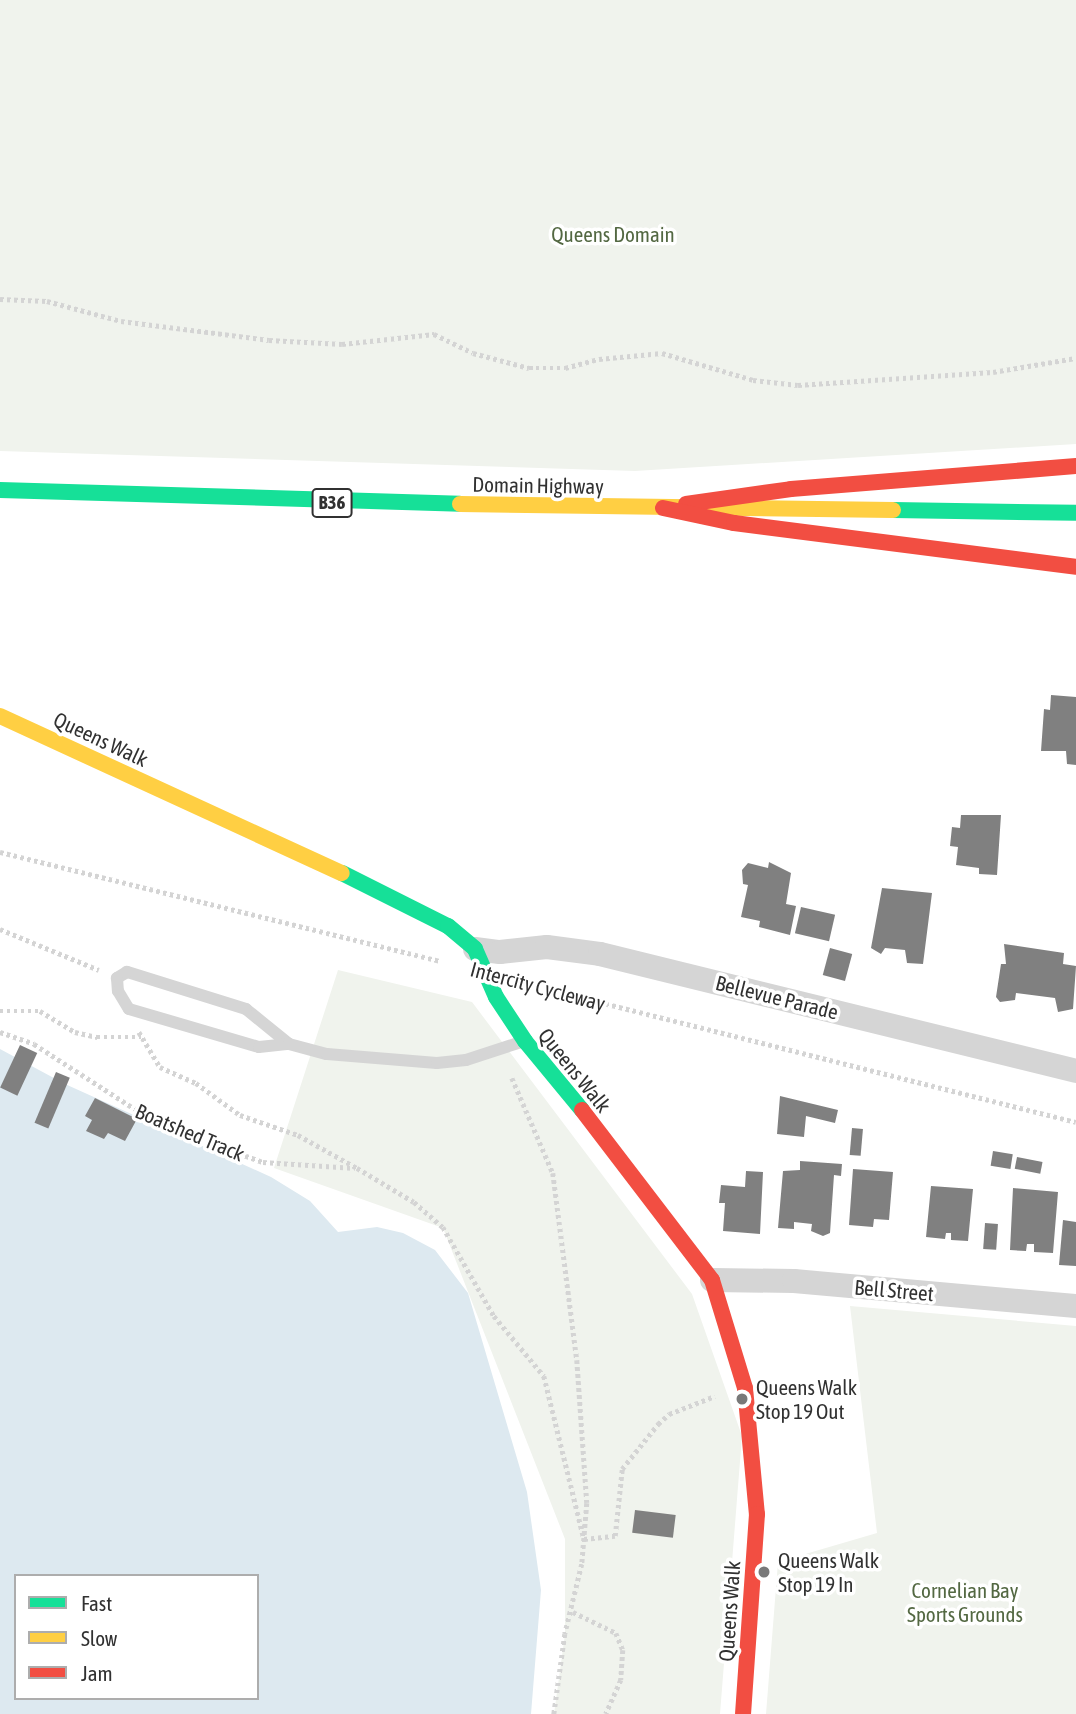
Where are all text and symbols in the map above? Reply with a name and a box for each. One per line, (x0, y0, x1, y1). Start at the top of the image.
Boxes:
park label: Queens Domain (551, 221, 675, 247)
street label: Domain Highway (472, 471, 604, 499)
road number: B36 (311, 488, 353, 518)
street label: Queens Walk (50, 706, 152, 772)
street label: Intercity Cycleway (468, 956, 608, 1016)
street label: Bellevue Parade (713, 970, 841, 1024)
street label: Queens Walk (533, 1023, 617, 1117)
street label: Boatshed Track (132, 1098, 248, 1166)
street label: Bell Street (853, 1274, 935, 1306)
place label: Queens Walk Stop 19 Out (756, 1374, 857, 1424)
marker: Queens Walk Stop 19 Out (734, 1391, 750, 1407)
place label: Queens Walk Stop 19 In (778, 1547, 879, 1597)
street label: Queens Walk (713, 1560, 745, 1662)
marker: Queens Walk Stop 19 In (756, 1564, 772, 1580)
legend (14, 1574, 259, 1700)
park label: Cornelian Bay Sports Grounds (907, 1577, 1023, 1627)
text: Fast (81, 1591, 112, 1615)
text: Slow (81, 1626, 117, 1650)
text: Jam (81, 1661, 113, 1685)

